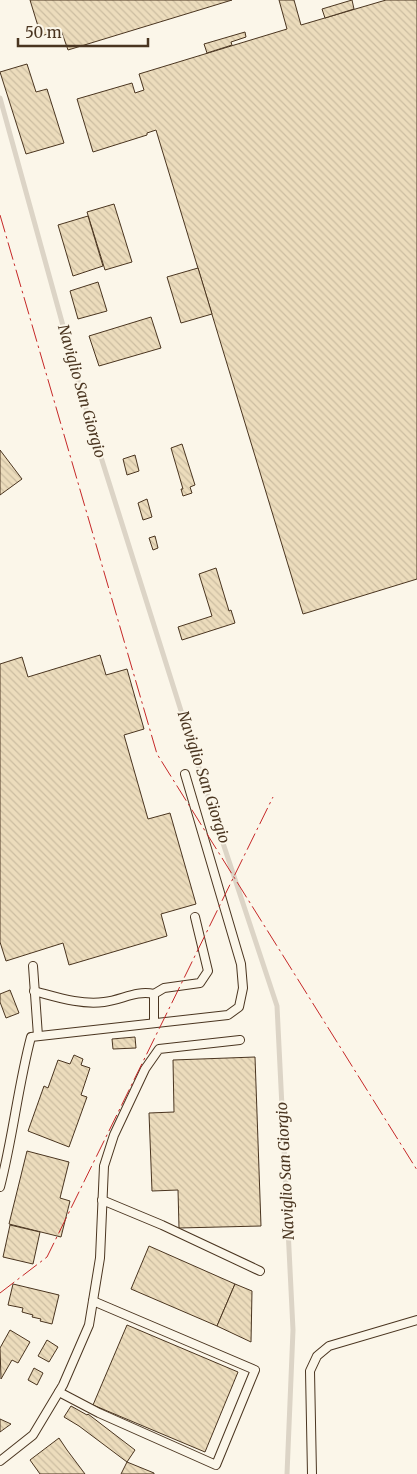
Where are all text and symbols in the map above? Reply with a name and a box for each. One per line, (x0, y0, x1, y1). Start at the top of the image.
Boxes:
scale bar (18, 15, 148, 47)
text: 50 m (25, 23, 62, 42)
water label: Naviglio San Giorgio (54, 322, 110, 460)
water label: Naviglio San Giorgio (174, 708, 234, 846)
water label: Naviglio San Giorgio (272, 1102, 298, 1240)

